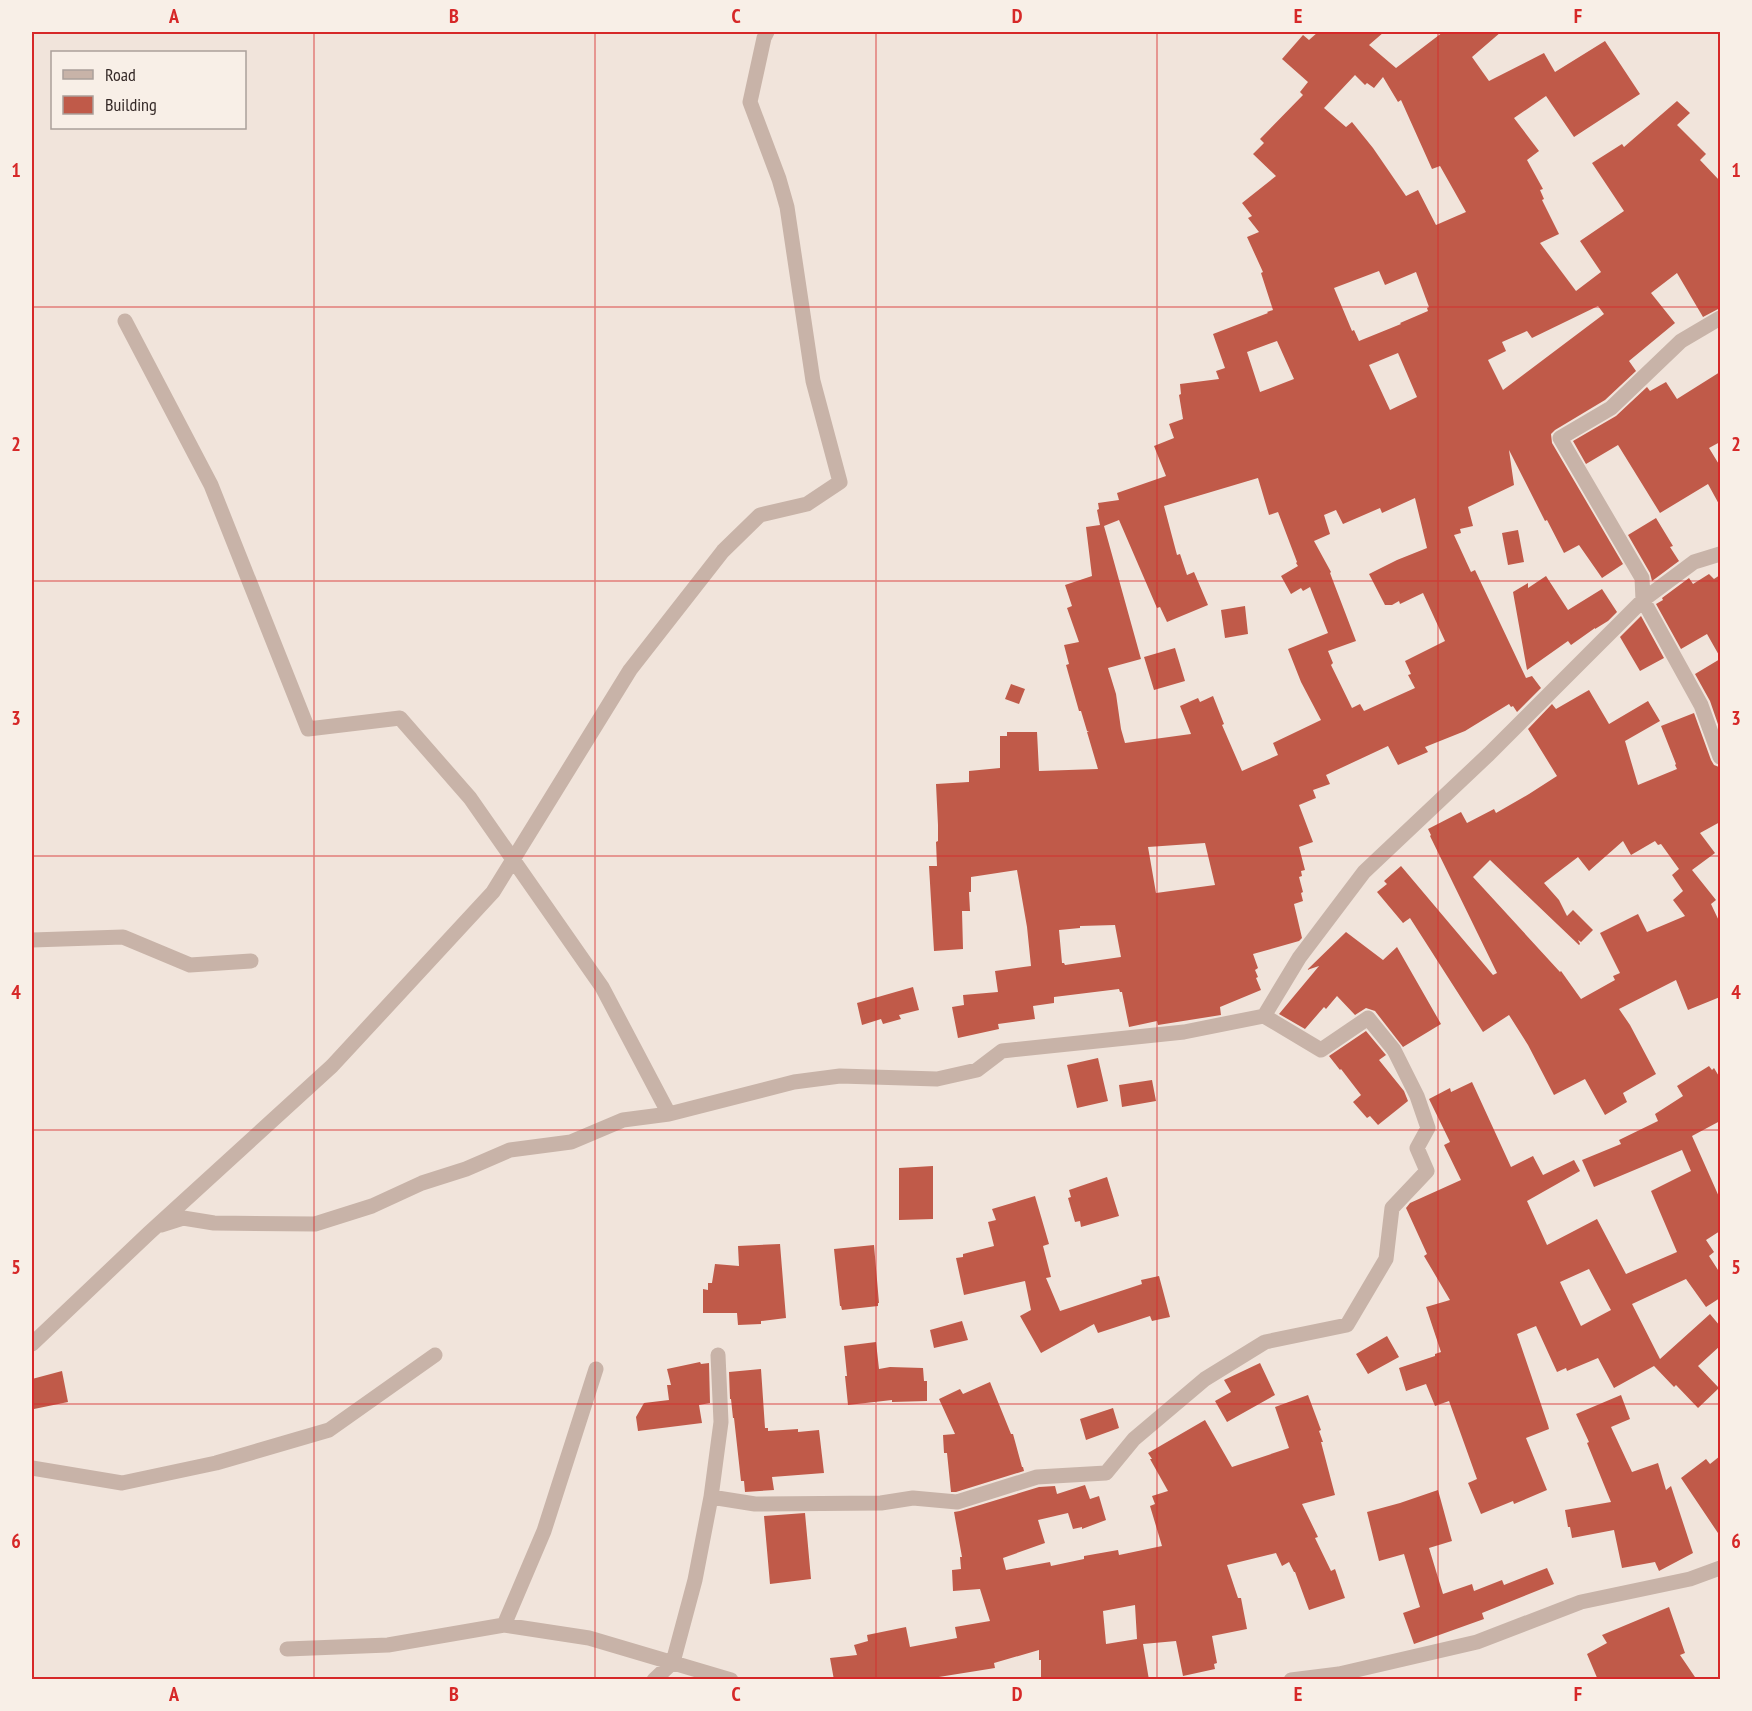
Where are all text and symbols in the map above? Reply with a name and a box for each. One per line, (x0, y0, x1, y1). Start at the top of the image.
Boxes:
text: A (168, 3, 180, 29)
text: B (449, 3, 459, 29)
text: C (731, 3, 741, 29)
text: D (1012, 3, 1023, 29)
text: E (1294, 3, 1302, 29)
text: F (1574, 3, 1582, 29)
legend (51, 51, 246, 129)
text: Road (105, 63, 136, 86)
text: Building (105, 93, 157, 116)
text: 1 (11, 157, 21, 183)
text: 1 (1731, 157, 1741, 183)
text: 2 (11, 431, 21, 457)
text: 2 (1731, 431, 1741, 457)
text: 3 (11, 705, 21, 731)
text: 3 (1731, 705, 1741, 731)
text: 4 (11, 979, 21, 1005)
text: 4 (1731, 979, 1741, 1005)
text: 5 (11, 1254, 21, 1280)
text: 5 (1731, 1254, 1741, 1280)
text: 6 (11, 1528, 21, 1554)
text: 6 (1731, 1528, 1741, 1554)
text: A (168, 1681, 180, 1707)
text: B (449, 1681, 459, 1707)
text: C (731, 1681, 741, 1707)
text: D (1012, 1681, 1023, 1707)
text: E (1294, 1681, 1302, 1707)
text: F (1574, 1681, 1582, 1707)

